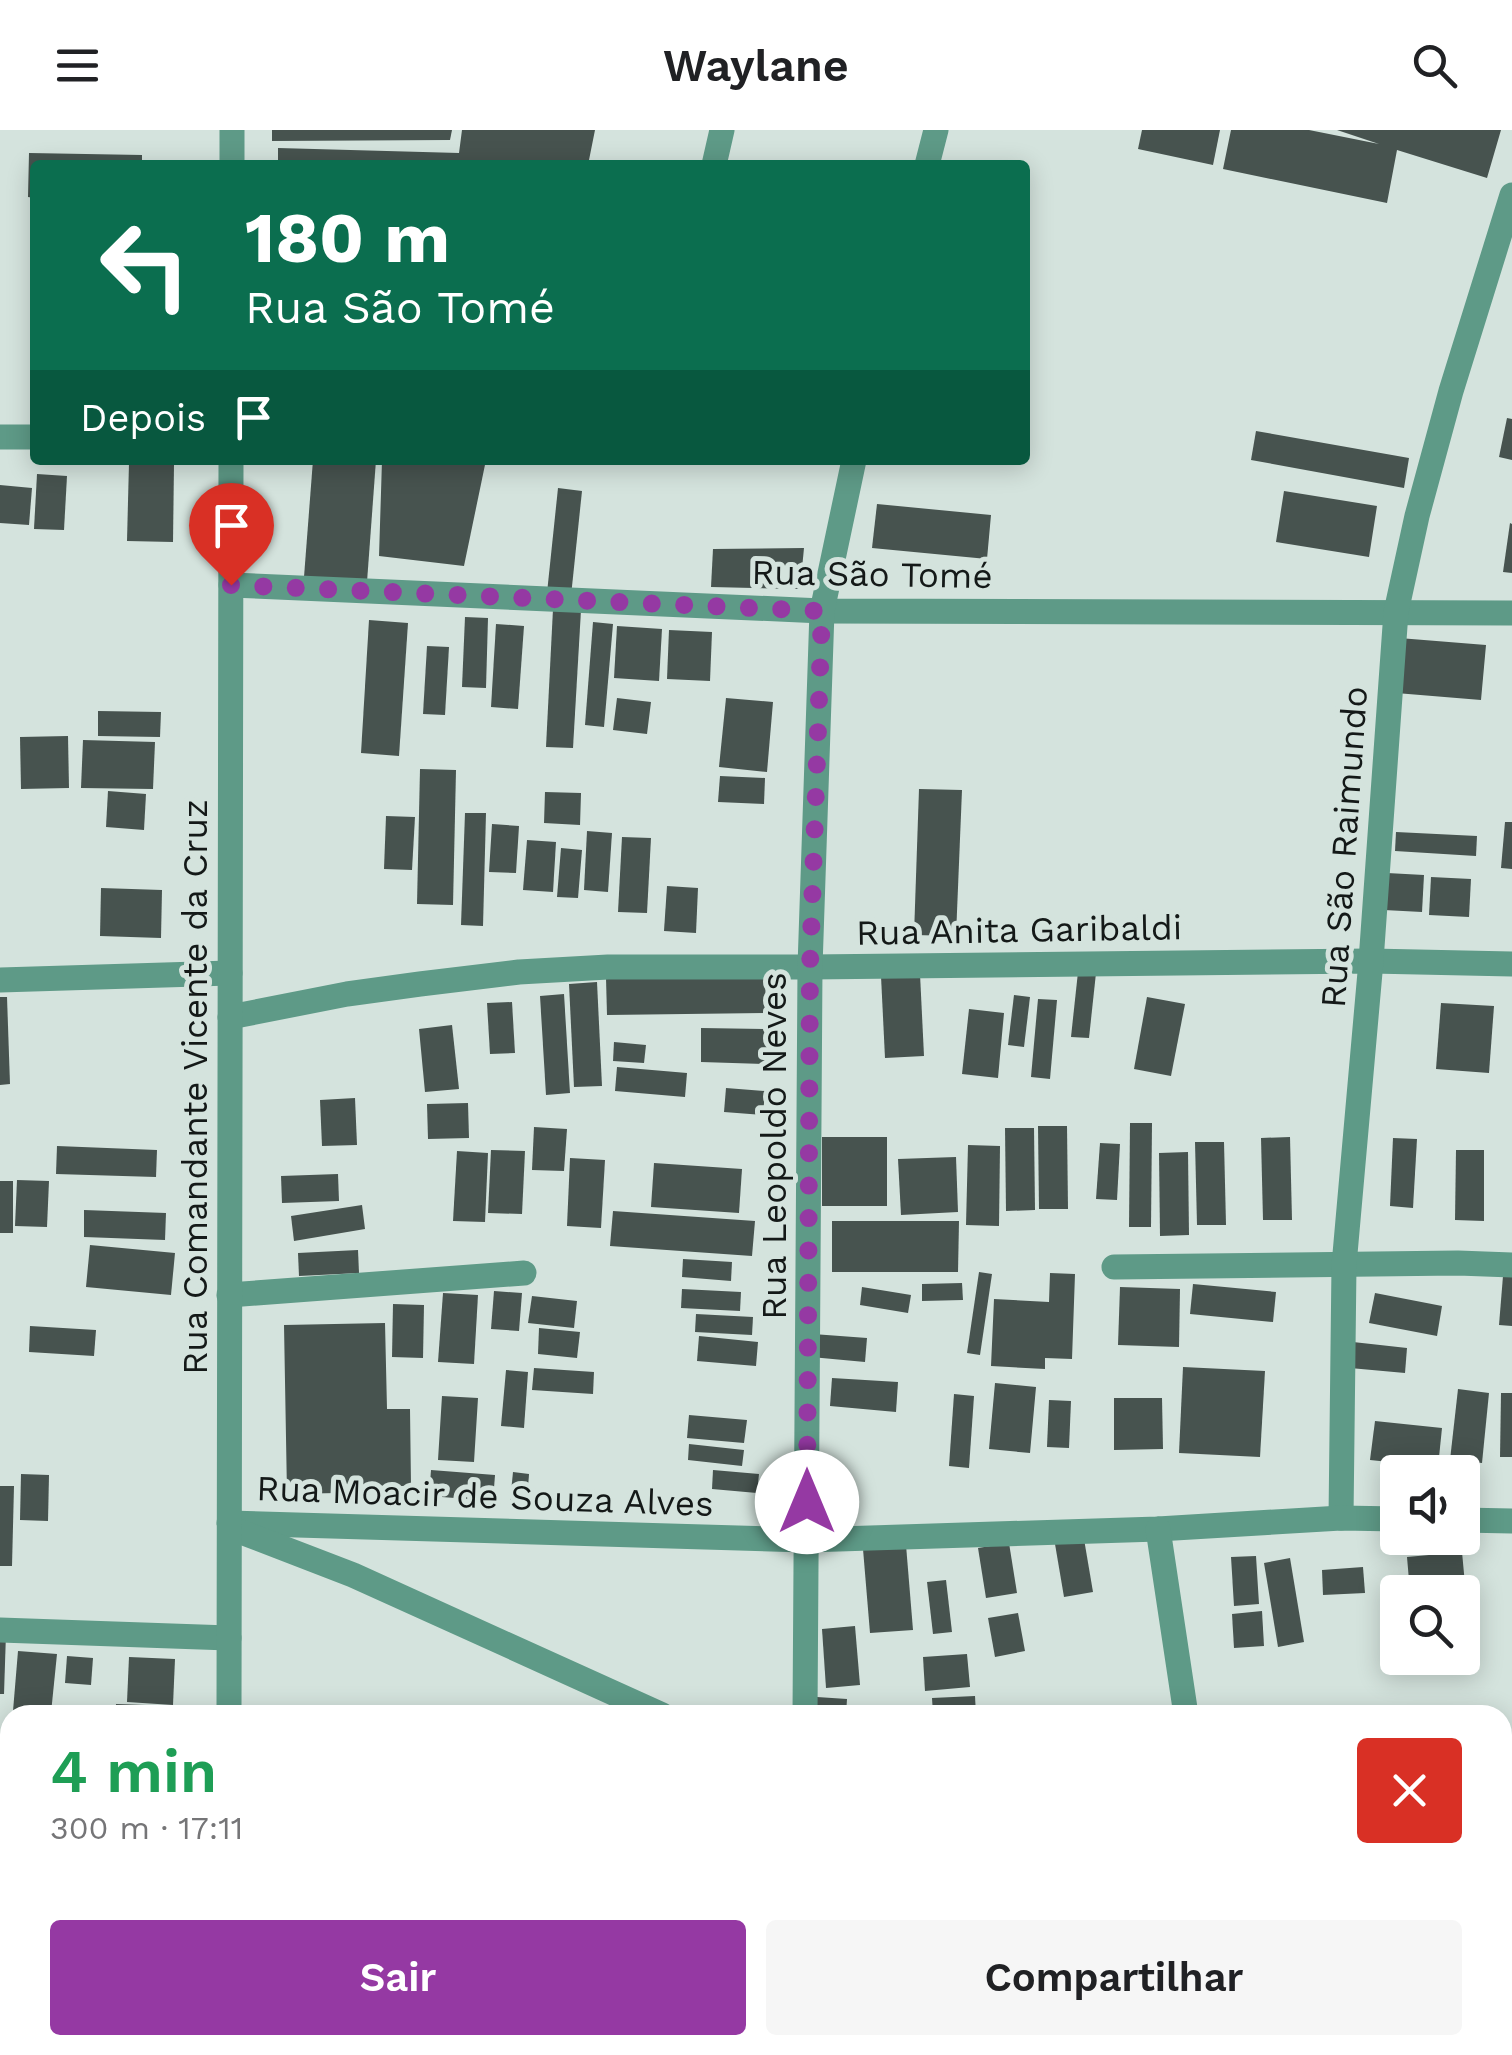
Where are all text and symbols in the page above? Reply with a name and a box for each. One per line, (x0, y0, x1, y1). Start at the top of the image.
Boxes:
icon: menu (50, 38, 105, 93)
icon: search (1407, 38, 1462, 93)
text: Waylane (663, 39, 849, 92)
text: 180 m (245, 197, 450, 279)
icon: left (80, 200, 210, 330)
text: Rua São Tomé (245, 281, 555, 334)
icon: arrive (226, 390, 281, 445)
text: Depois (80, 396, 206, 440)
pin (189, 483, 274, 586)
icon: arrive (204, 498, 259, 553)
street label: Rua São Tomé (751, 551, 993, 597)
street label: Rua São Raimundo (1312, 685, 1376, 1009)
street label: Rua Comandante Vicente da Cruz (174, 799, 216, 1375)
street label: Rua Anita Garibaldi (856, 906, 1182, 954)
street label: Rua Leopoldo Neves (753, 972, 795, 1320)
position arrow (755, 1450, 859, 1554)
map controls (1380, 1455, 1480, 1675)
button: sound (1380, 1455, 1480, 1555)
street label: Rua Moacir de Souza Alves (256, 1467, 714, 1525)
button: search (1380, 1575, 1480, 1675)
text: 4 min (50, 1736, 217, 1807)
button: close (1357, 1738, 1462, 1843)
text: 300 m · 17:11 (50, 1809, 243, 1847)
button: Sair (50, 1920, 746, 2035)
button: Compartilhar (766, 1920, 1462, 2035)

